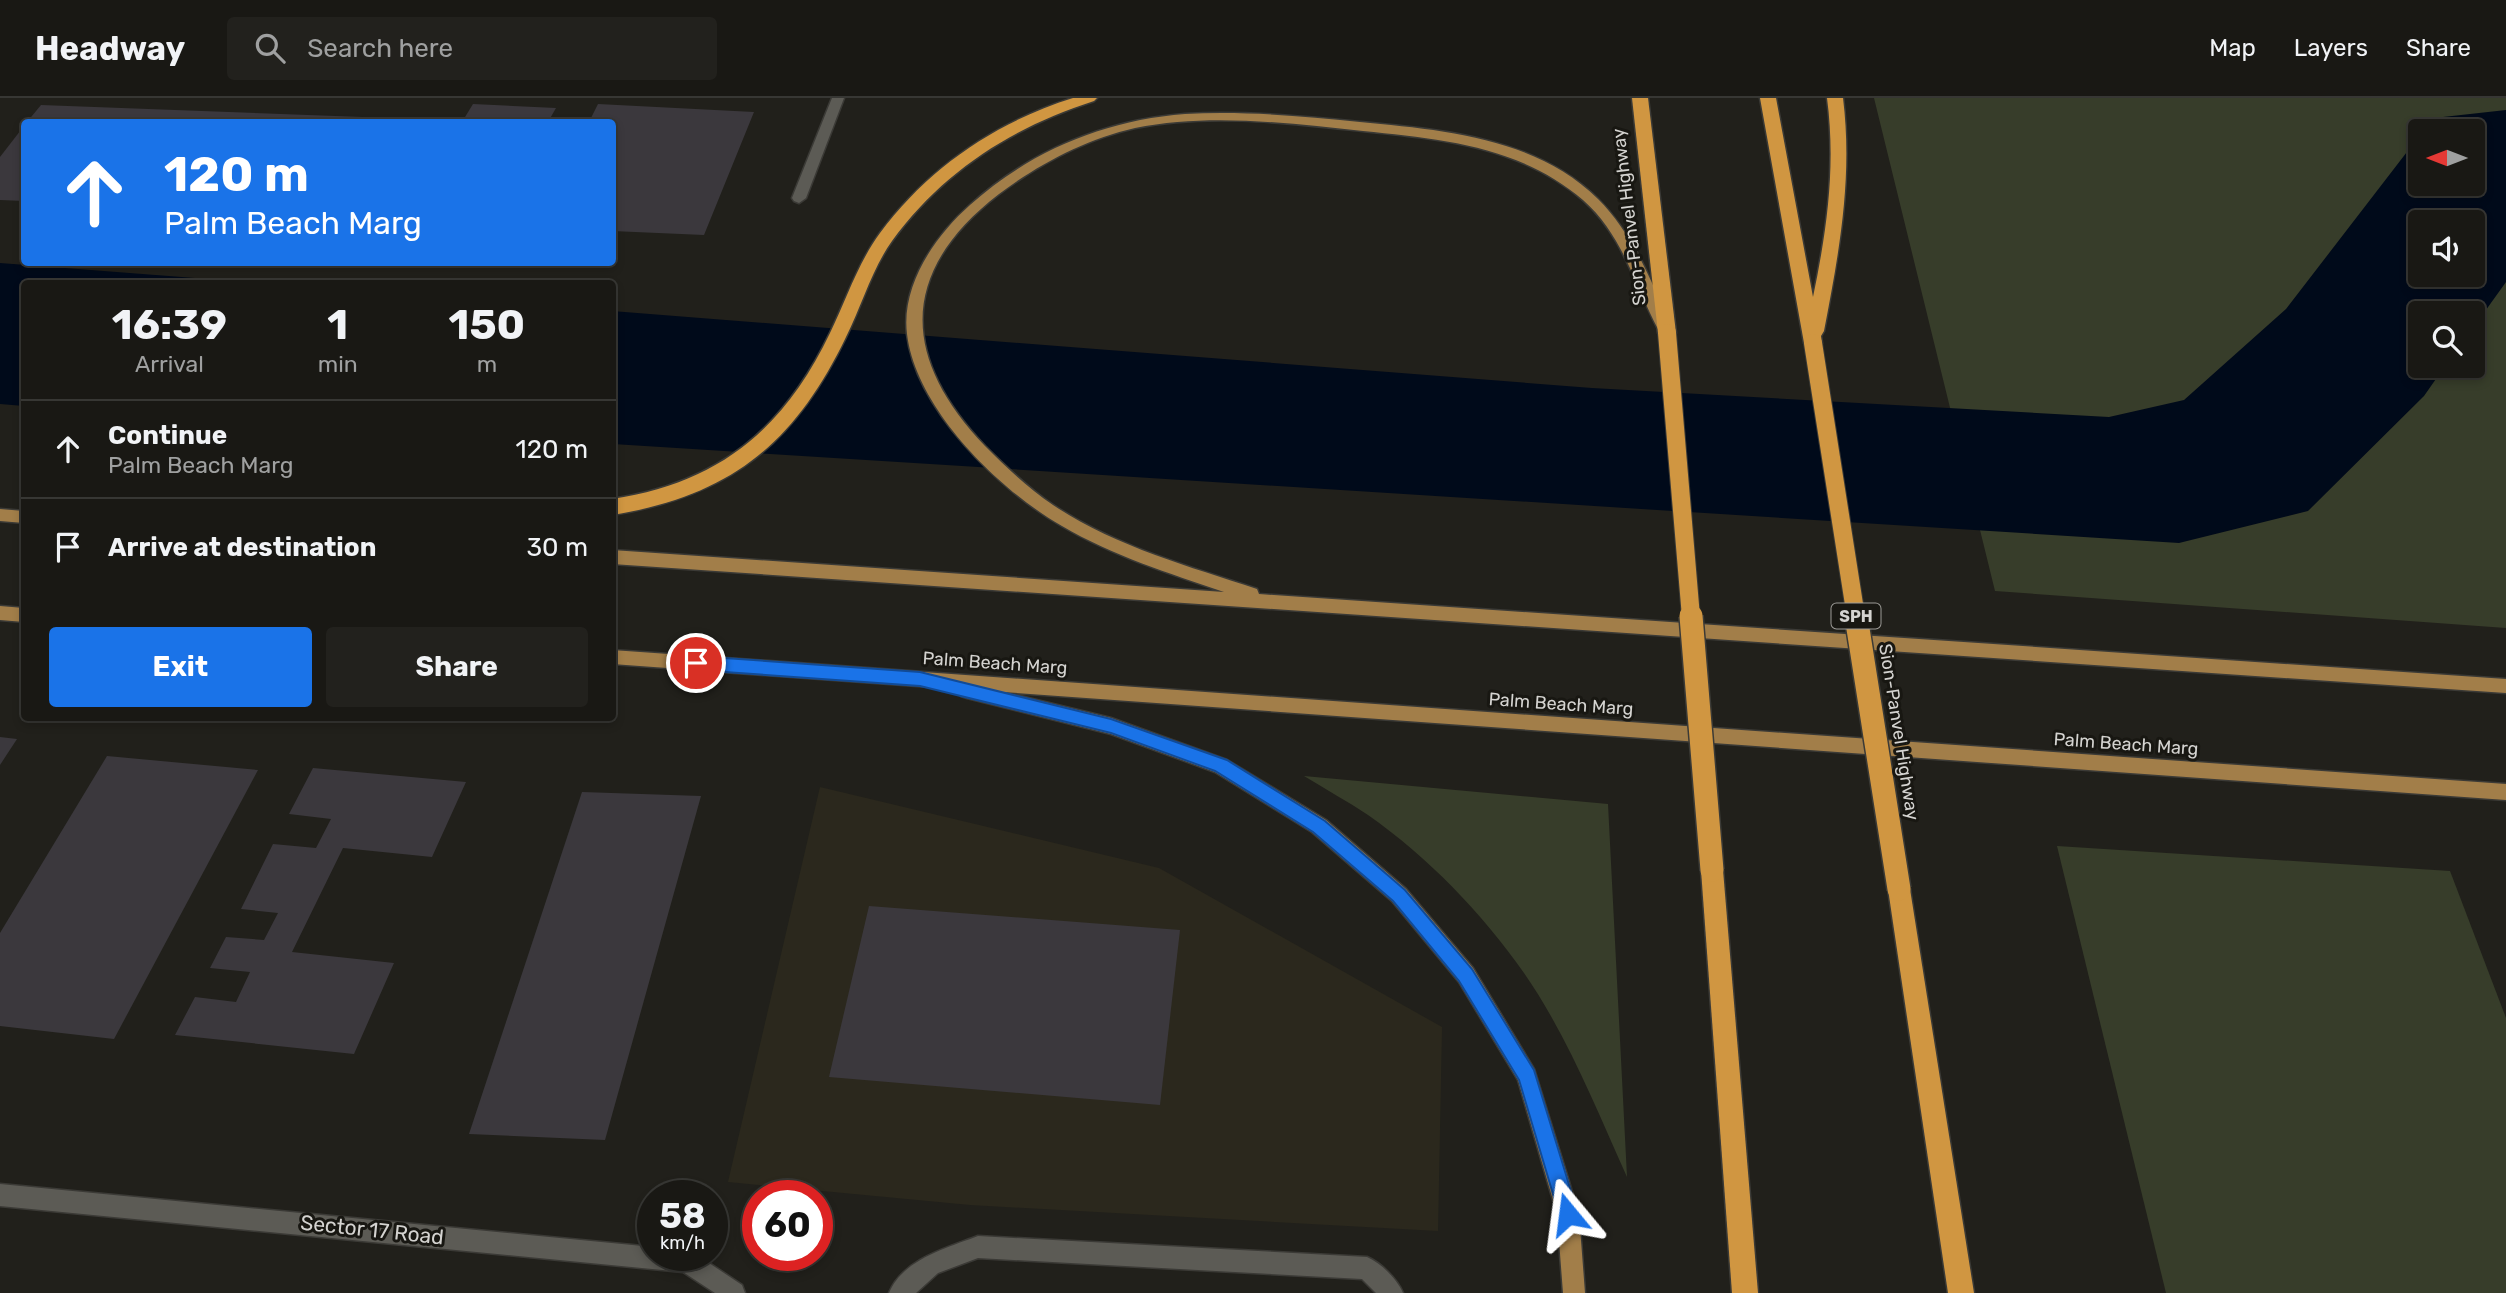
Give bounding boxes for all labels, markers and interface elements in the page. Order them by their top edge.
search box [227,17,717,80]
text: Headway [35,29,185,68]
icon: search [251,29,289,67]
text: Search here [307,33,453,64]
text: Map [2209,34,2256,62]
text: Layers [2294,34,2368,62]
text: Share [2406,34,2471,62]
north arrow [2408,119,2485,196]
map controls [2408,119,2485,378]
street label: Sion-Panvel Highway [1607,127,1651,307]
text: 120 m [164,145,309,203]
icon: ahead [49,147,140,238]
text: Palm Beach Marg [164,204,422,242]
button: sound [2408,210,2485,287]
text: 16:39 [112,300,227,350]
text: 1 [327,300,348,350]
text: 150 [449,300,525,350]
button: search [2408,301,2485,378]
text: Arrival [135,350,204,378]
text: min [318,350,358,378]
text: m [477,350,497,378]
text: Continue [108,420,227,451]
icon: ahead [49,430,87,468]
text: 120 m [516,434,588,465]
text: Palm Beach Marg [108,451,293,479]
icon: arrive [49,528,87,566]
text: Arrive at destination [108,532,376,563]
text: 30 m [526,532,588,563]
road number: SPH [1832,603,1881,628]
button: Exit [49,627,312,707]
button: Share [326,627,588,707]
pin [666,633,726,693]
street label: Sion-Panvel Highway [1874,642,1924,822]
icon: arrive [677,644,715,682]
street label: Palm Beach Marg [922,647,1068,679]
street label: Palm Beach Marg [1488,688,1634,720]
street label: Palm Beach Marg [2053,728,2199,760]
position arrow [1531,1177,1605,1251]
speed limit sign: 60 [742,1180,833,1271]
text: 58 [659,1195,706,1237]
street label: Sector 17 Road [299,1210,445,1249]
text: km/h [660,1232,705,1254]

